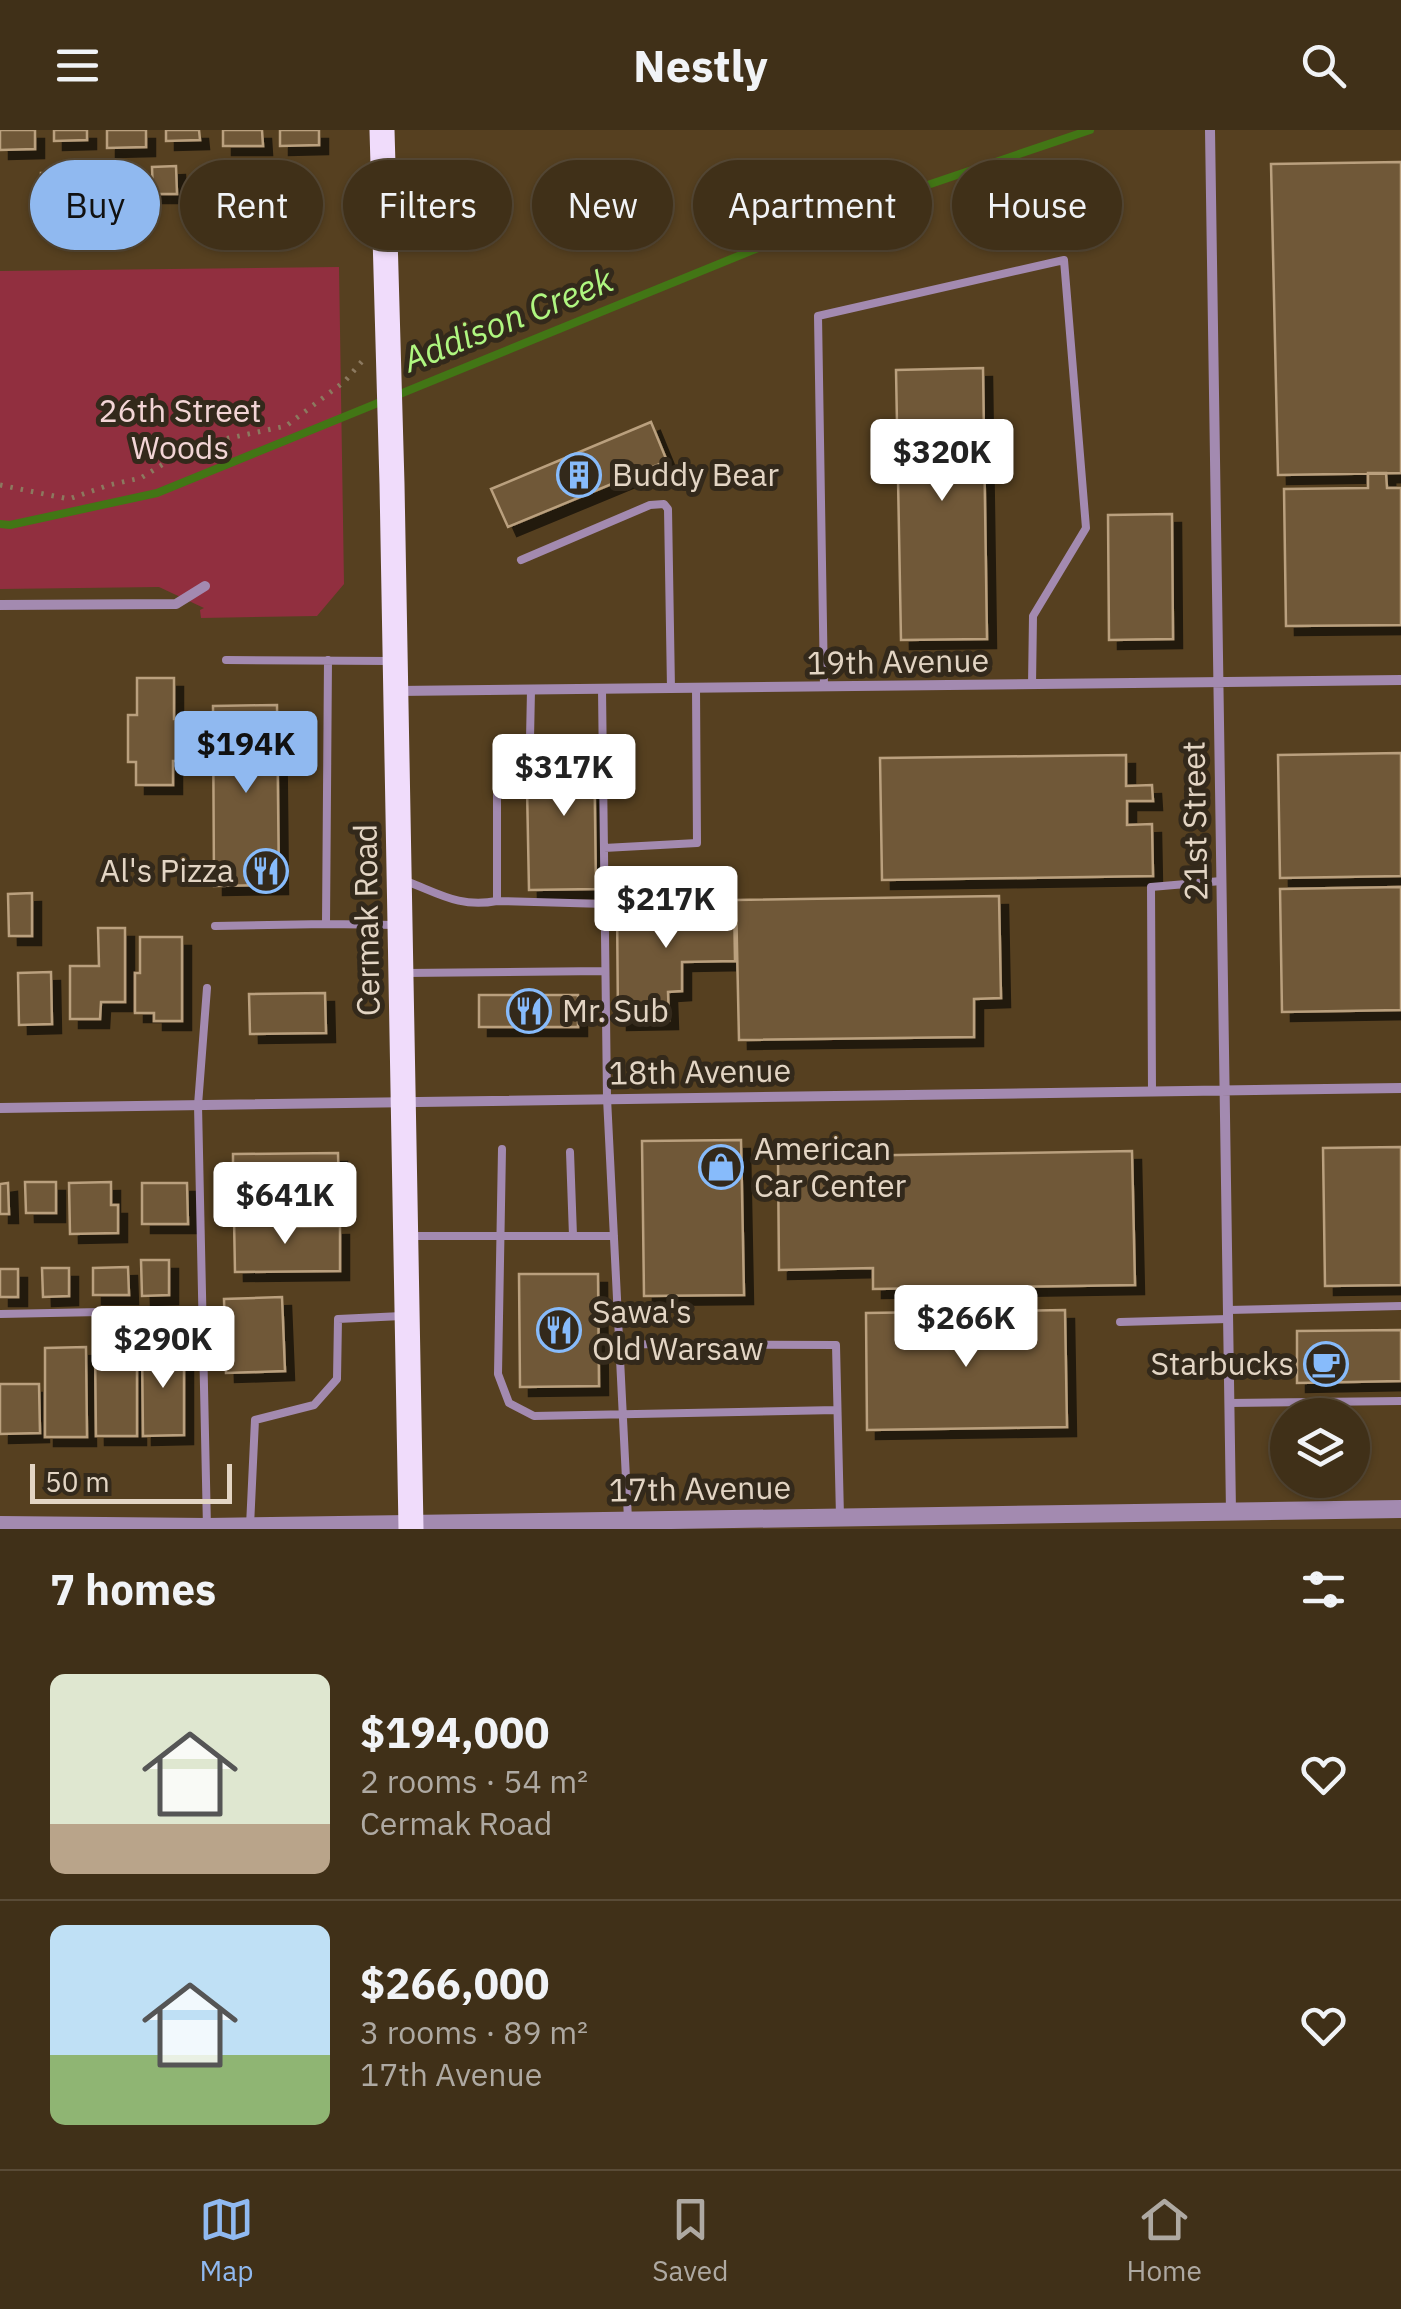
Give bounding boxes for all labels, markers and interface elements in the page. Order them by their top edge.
text: Nestly [633,36,768,94]
icon: menu [50,38,105,93]
icon: search [1296,38,1351,93]
chip: Buy [30,160,160,250]
chip: Rent [180,160,323,250]
chip: Filters [343,160,512,250]
chip: New [532,160,673,250]
chip: Apartment [693,160,932,250]
chip: House [952,160,1122,250]
water label: Addison Creek [395,256,620,382]
park label: 26th Street Woods [98,389,262,468]
pin: $320K [872,419,1012,504]
text: $320K [892,430,992,472]
building icon: Buddy Bear [556,452,602,498]
place label: Buddy Bear [612,453,779,495]
street label: 19th Avenue [807,638,989,684]
pin: $194K [176,711,316,796]
text: $194K [196,722,296,764]
pin: $317K [494,734,634,819]
street label: 21st Street [1172,740,1216,902]
text: $317K [514,745,614,787]
street label: Cermak Road [343,824,389,1016]
restaurant icon: Al's Pizza [243,848,289,894]
place label: Al's Pizza [100,849,234,891]
pin: $217K [596,866,736,951]
text: $217K [616,877,716,919]
restaurant icon: Mr. Sub [506,988,552,1034]
place label: Mr. Sub [562,989,669,1031]
street label: 18th Avenue [609,1048,791,1094]
place label: American Car Center [754,1127,907,1206]
shop icon: American Car Center [698,1144,744,1190]
pin: $641K [215,1162,355,1247]
text: $641K [235,1173,335,1215]
pin: $266K [896,1285,1036,1370]
place label: Sawa's Old Warsaw [592,1290,764,1369]
text: $266K [916,1296,1016,1338]
pin: $290K [93,1306,233,1391]
restaurant icon: Sawa's Old Warsaw [536,1307,582,1353]
text: $290K [113,1317,213,1359]
cafe icon: Starbucks [1303,1341,1349,1387]
place label: Starbucks [1150,1342,1294,1384]
map controls [1270,1398,1370,1498]
button: layers [1270,1398,1370,1498]
scale bar [30,1459,232,1504]
text: 50 m [45,1463,110,1500]
street label: 17th Avenue [609,1465,791,1511]
text: 7 homes [50,1562,216,1617]
icon: filters [1296,1562,1351,1617]
text: $194,000 [360,1705,549,1760]
icon: home [130,1714,250,1834]
icon: heart [1296,1747,1351,1802]
text: 2 rooms · 54 m² [360,1760,588,1802]
text: Cermak Road [360,1802,552,1844]
text: $266,000 [360,1956,549,2011]
icon: home [130,1965,250,2085]
icon: heart [1296,1998,1351,2053]
text: 3 rooms · 89 m² [360,2011,588,2053]
text: 17th Avenue [360,2053,542,2095]
tab: Map [199,2192,254,2289]
tab: Saved [652,2192,728,2289]
tab: Home [1127,2192,1202,2289]

